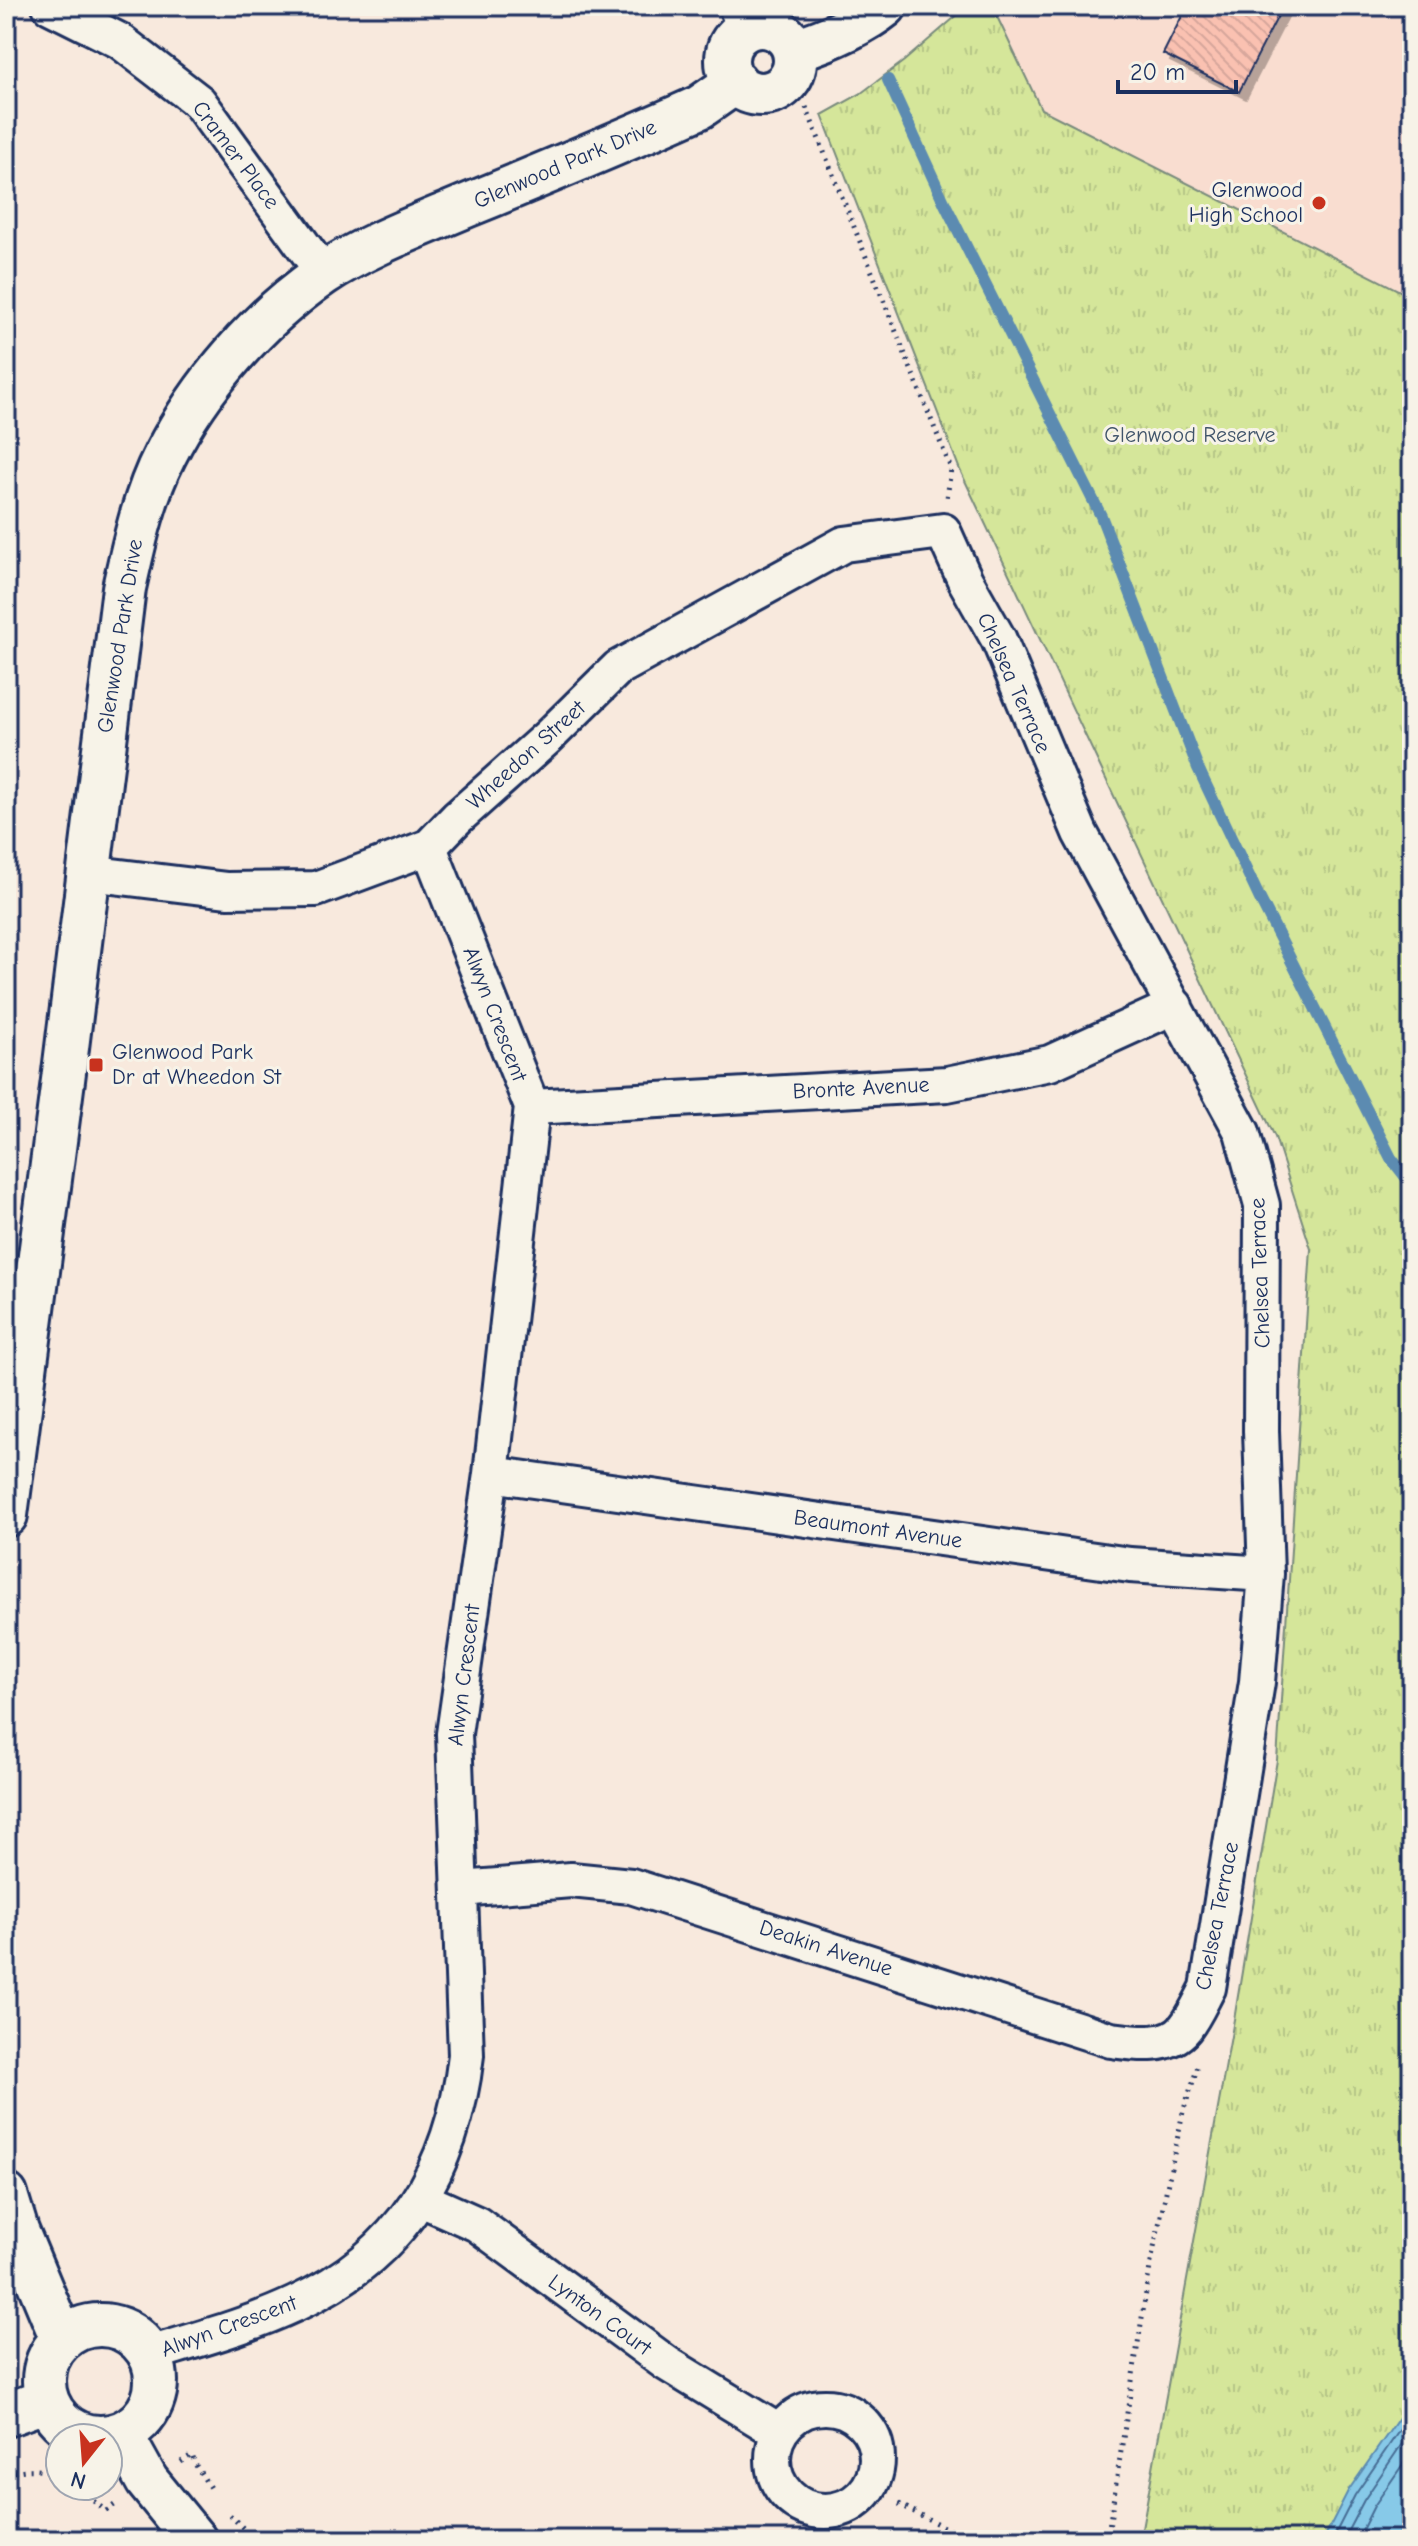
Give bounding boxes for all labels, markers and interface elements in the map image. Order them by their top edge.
scale bar [1118,44,1236,94]
text: 20 m [1130,58,1185,86]
street label: Cramer Place [187,96,285,214]
street label: Glenwood Park Drive [470,114,660,214]
place label: Glenwood High School [1189,177,1303,228]
marker: Glenwood High School [1310,194,1328,212]
park label: Glenwood Reserve [1104,422,1276,448]
street label: Glenwood Park Drive [92,537,148,735]
street label: Chelsea Terrace [971,609,1057,757]
street label: Wheedon Street [461,694,591,815]
street label: Alwyn Crescent [457,943,533,1086]
place label: Glenwood Park Dr at Wheedon St [112,1039,282,1090]
marker: Glenwood Park Dr at Wheedon St [87,1056,105,1074]
street label: Bronte Avenue [792,1071,930,1105]
street label: Chelsea Terrace [1244,1197,1276,1349]
street label: Beaumont Avenue [792,1504,964,1554]
street label: Alwyn Crescent [442,1602,486,1747]
street label: Chelsea Terrace [1190,1840,1244,1992]
street label: Deakin Avenue [756,1914,896,1982]
street label: Lynton Court [543,2269,657,2362]
street label: Alwyn Crescent [158,2289,301,2363]
north arrow [44,2422,124,2502]
text: N [68,2466,89,2495]

